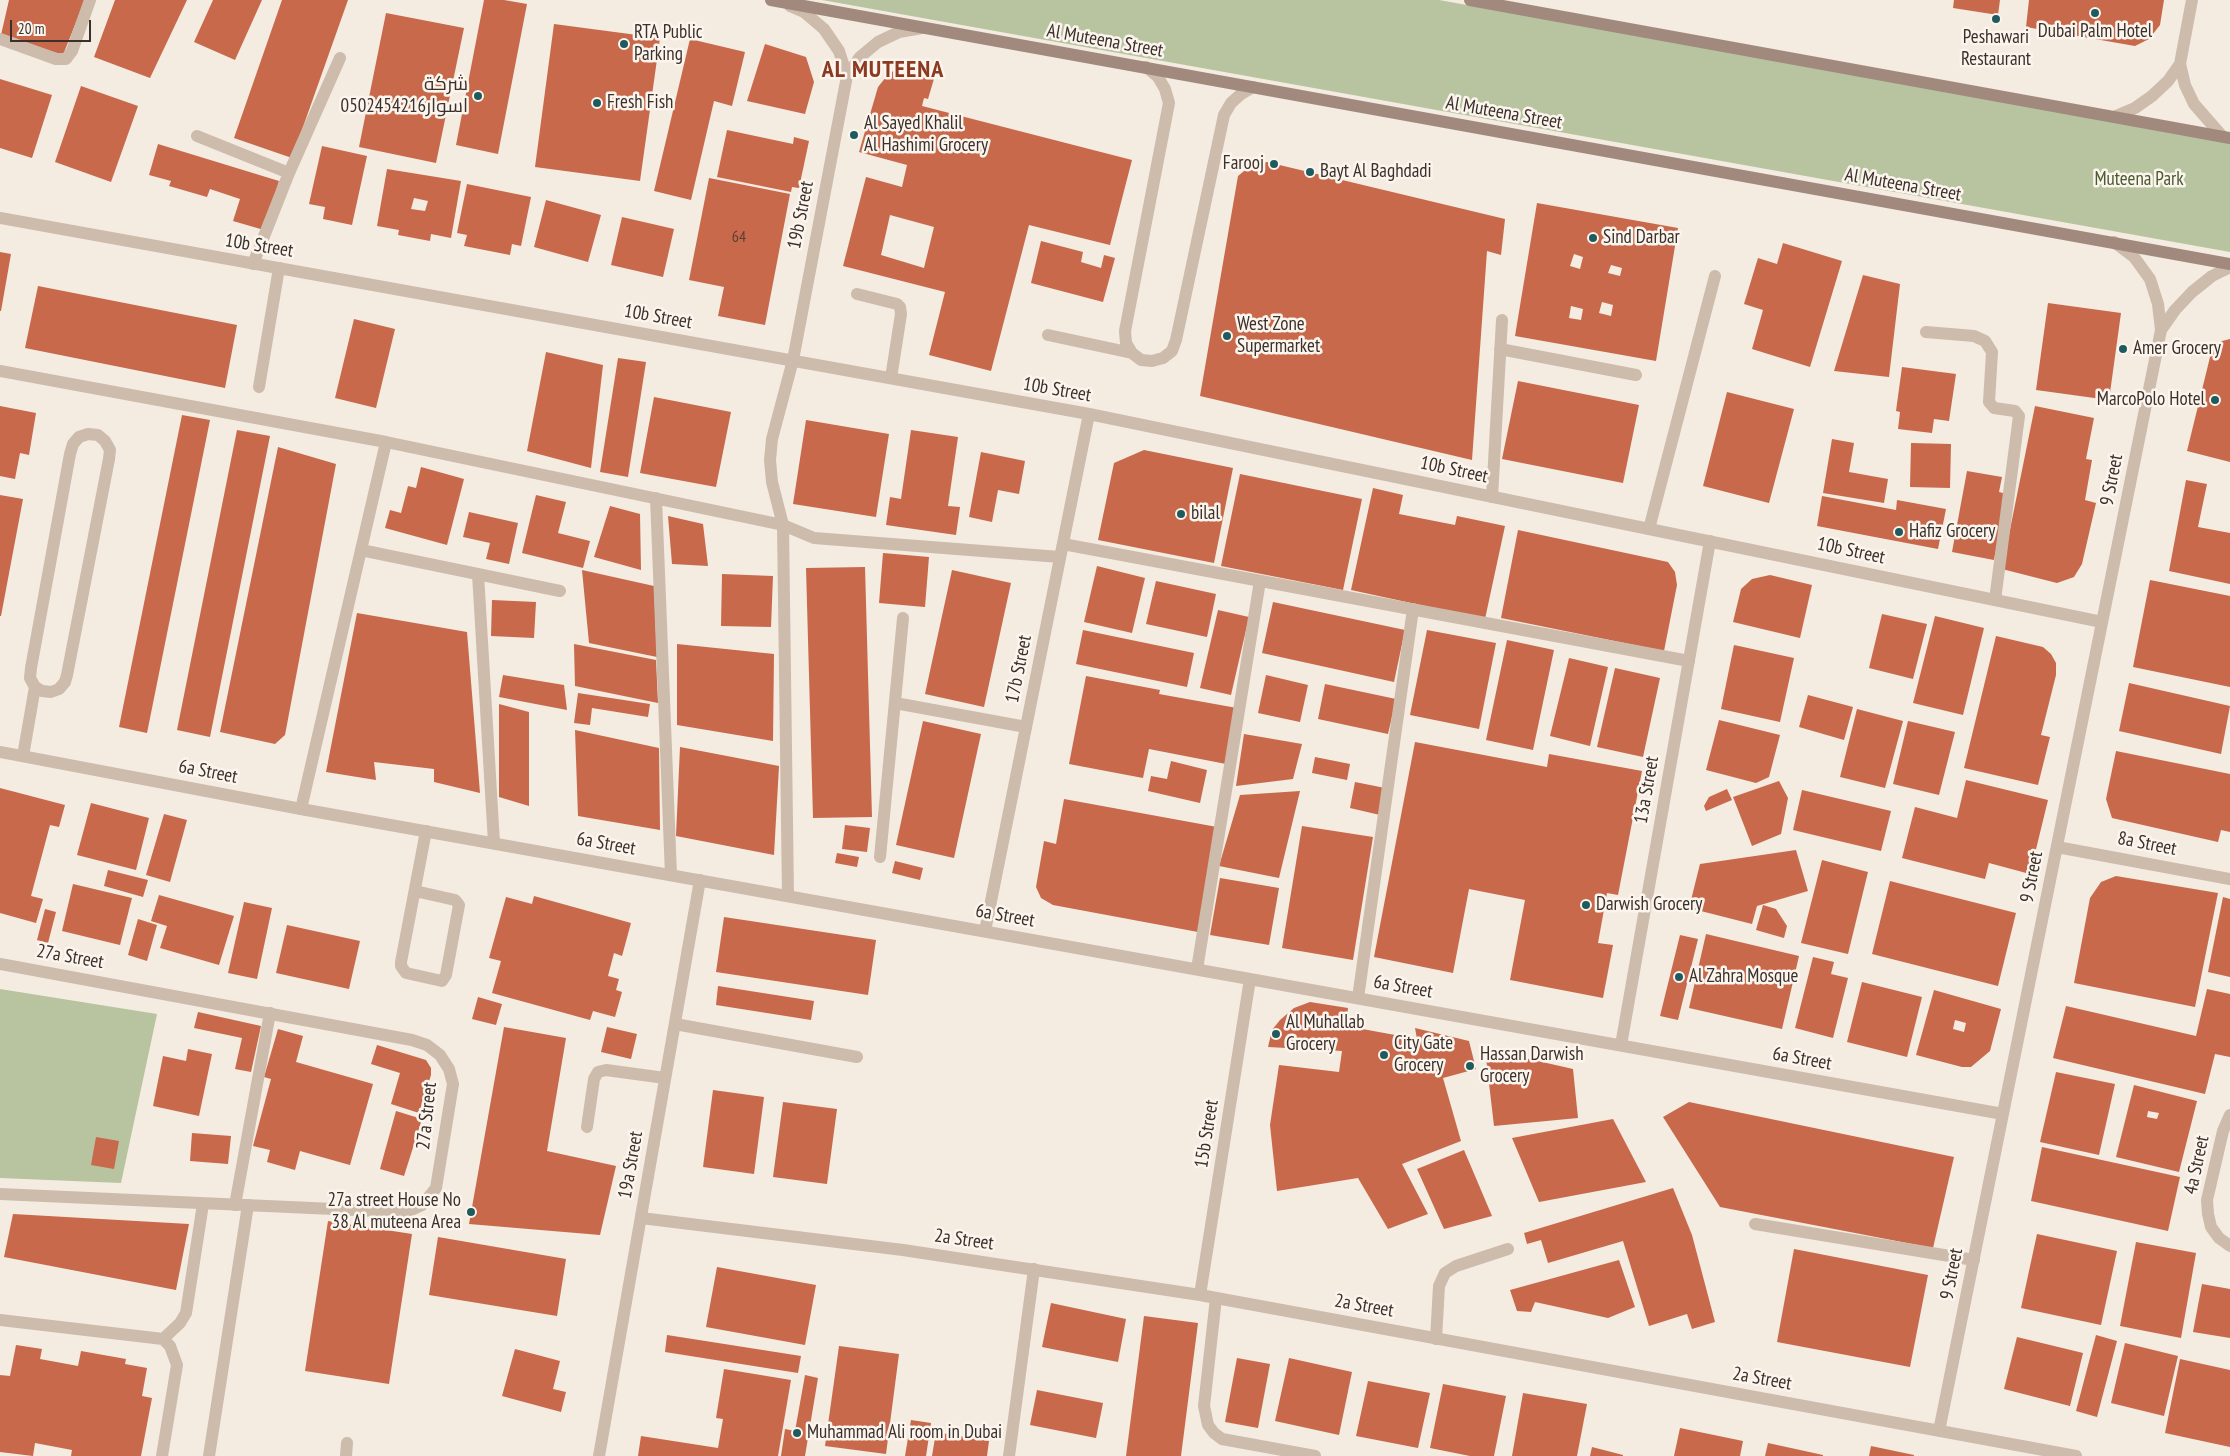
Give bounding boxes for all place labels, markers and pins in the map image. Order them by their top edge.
marker: Dubai Palm Hotel [2089,7,2101,19]
marker: Peshawari Restaurant [1990,13,2002,25]
place label: Dubai Palm Hotel [2038,21,2152,43]
place label: RTA Public Parking [634,22,703,66]
place label: Peshawari Restaurant [1961,27,2031,71]
marker: RTA Public Parking [618,38,630,50]
place label: شركة اسوار0502454216 [341,74,468,118]
marker: شركة اسوار0502454216 [472,90,484,102]
place label: Fresh Fish [607,92,673,114]
marker: Fresh Fish [591,97,603,109]
place label: Al Sayed Khalil Al Hashimi Grocery [864,113,988,157]
marker: Al Sayed Khalil Al Hashimi Grocery [848,129,860,141]
place label: Farooj [1223,153,1264,175]
marker: Farooj [1268,158,1280,170]
place label: Bayt Al Baghdadi [1320,161,1432,183]
marker: Bayt Al Baghdadi [1304,166,1316,178]
place label: Sind Darbar [1603,227,1680,249]
marker: Sind Darbar [1587,232,1599,244]
place label: West Zone Supermarket [1237,314,1320,358]
marker: West Zone Supermarket [1221,330,1233,342]
place label: Amer Grocery [2133,338,2221,360]
marker: Amer Grocery [2117,343,2129,355]
place label: MarcoPolo Hotel [2097,389,2205,411]
marker: MarcoPolo Hotel [2209,394,2221,406]
place label: bilal [1191,503,1220,525]
marker: bilal [1175,508,1187,520]
place label: Hafiz Grocery [1909,521,1995,543]
marker: Hafiz Grocery [1893,526,1905,538]
place label: Darwish Grocery [1596,894,1702,916]
marker: Darwish Grocery [1580,899,1592,911]
place label: Al Zahra Mosque [1689,966,1798,988]
marker: Al Zahra Mosque [1673,971,1685,983]
place label: Al Muhallab Grocery [1286,1012,1364,1056]
marker: Al Muhallab Grocery [1270,1028,1282,1040]
place label: City Gate Grocery [1394,1033,1453,1077]
place label: Hassan Darwish Grocery [1480,1044,1583,1088]
marker: City Gate Grocery [1378,1049,1390,1061]
marker: Hassan Darwish Grocery [1464,1060,1476,1072]
place label: 27a street House No 38 Al muteena Area [328,1190,461,1234]
marker: 27a street House No 38 Al muteena Area [465,1206,477,1218]
place label: Muhammad Ali room in Dubai [807,1422,1002,1444]
marker: Muhammad Ali room in Dubai [791,1427,803,1439]

